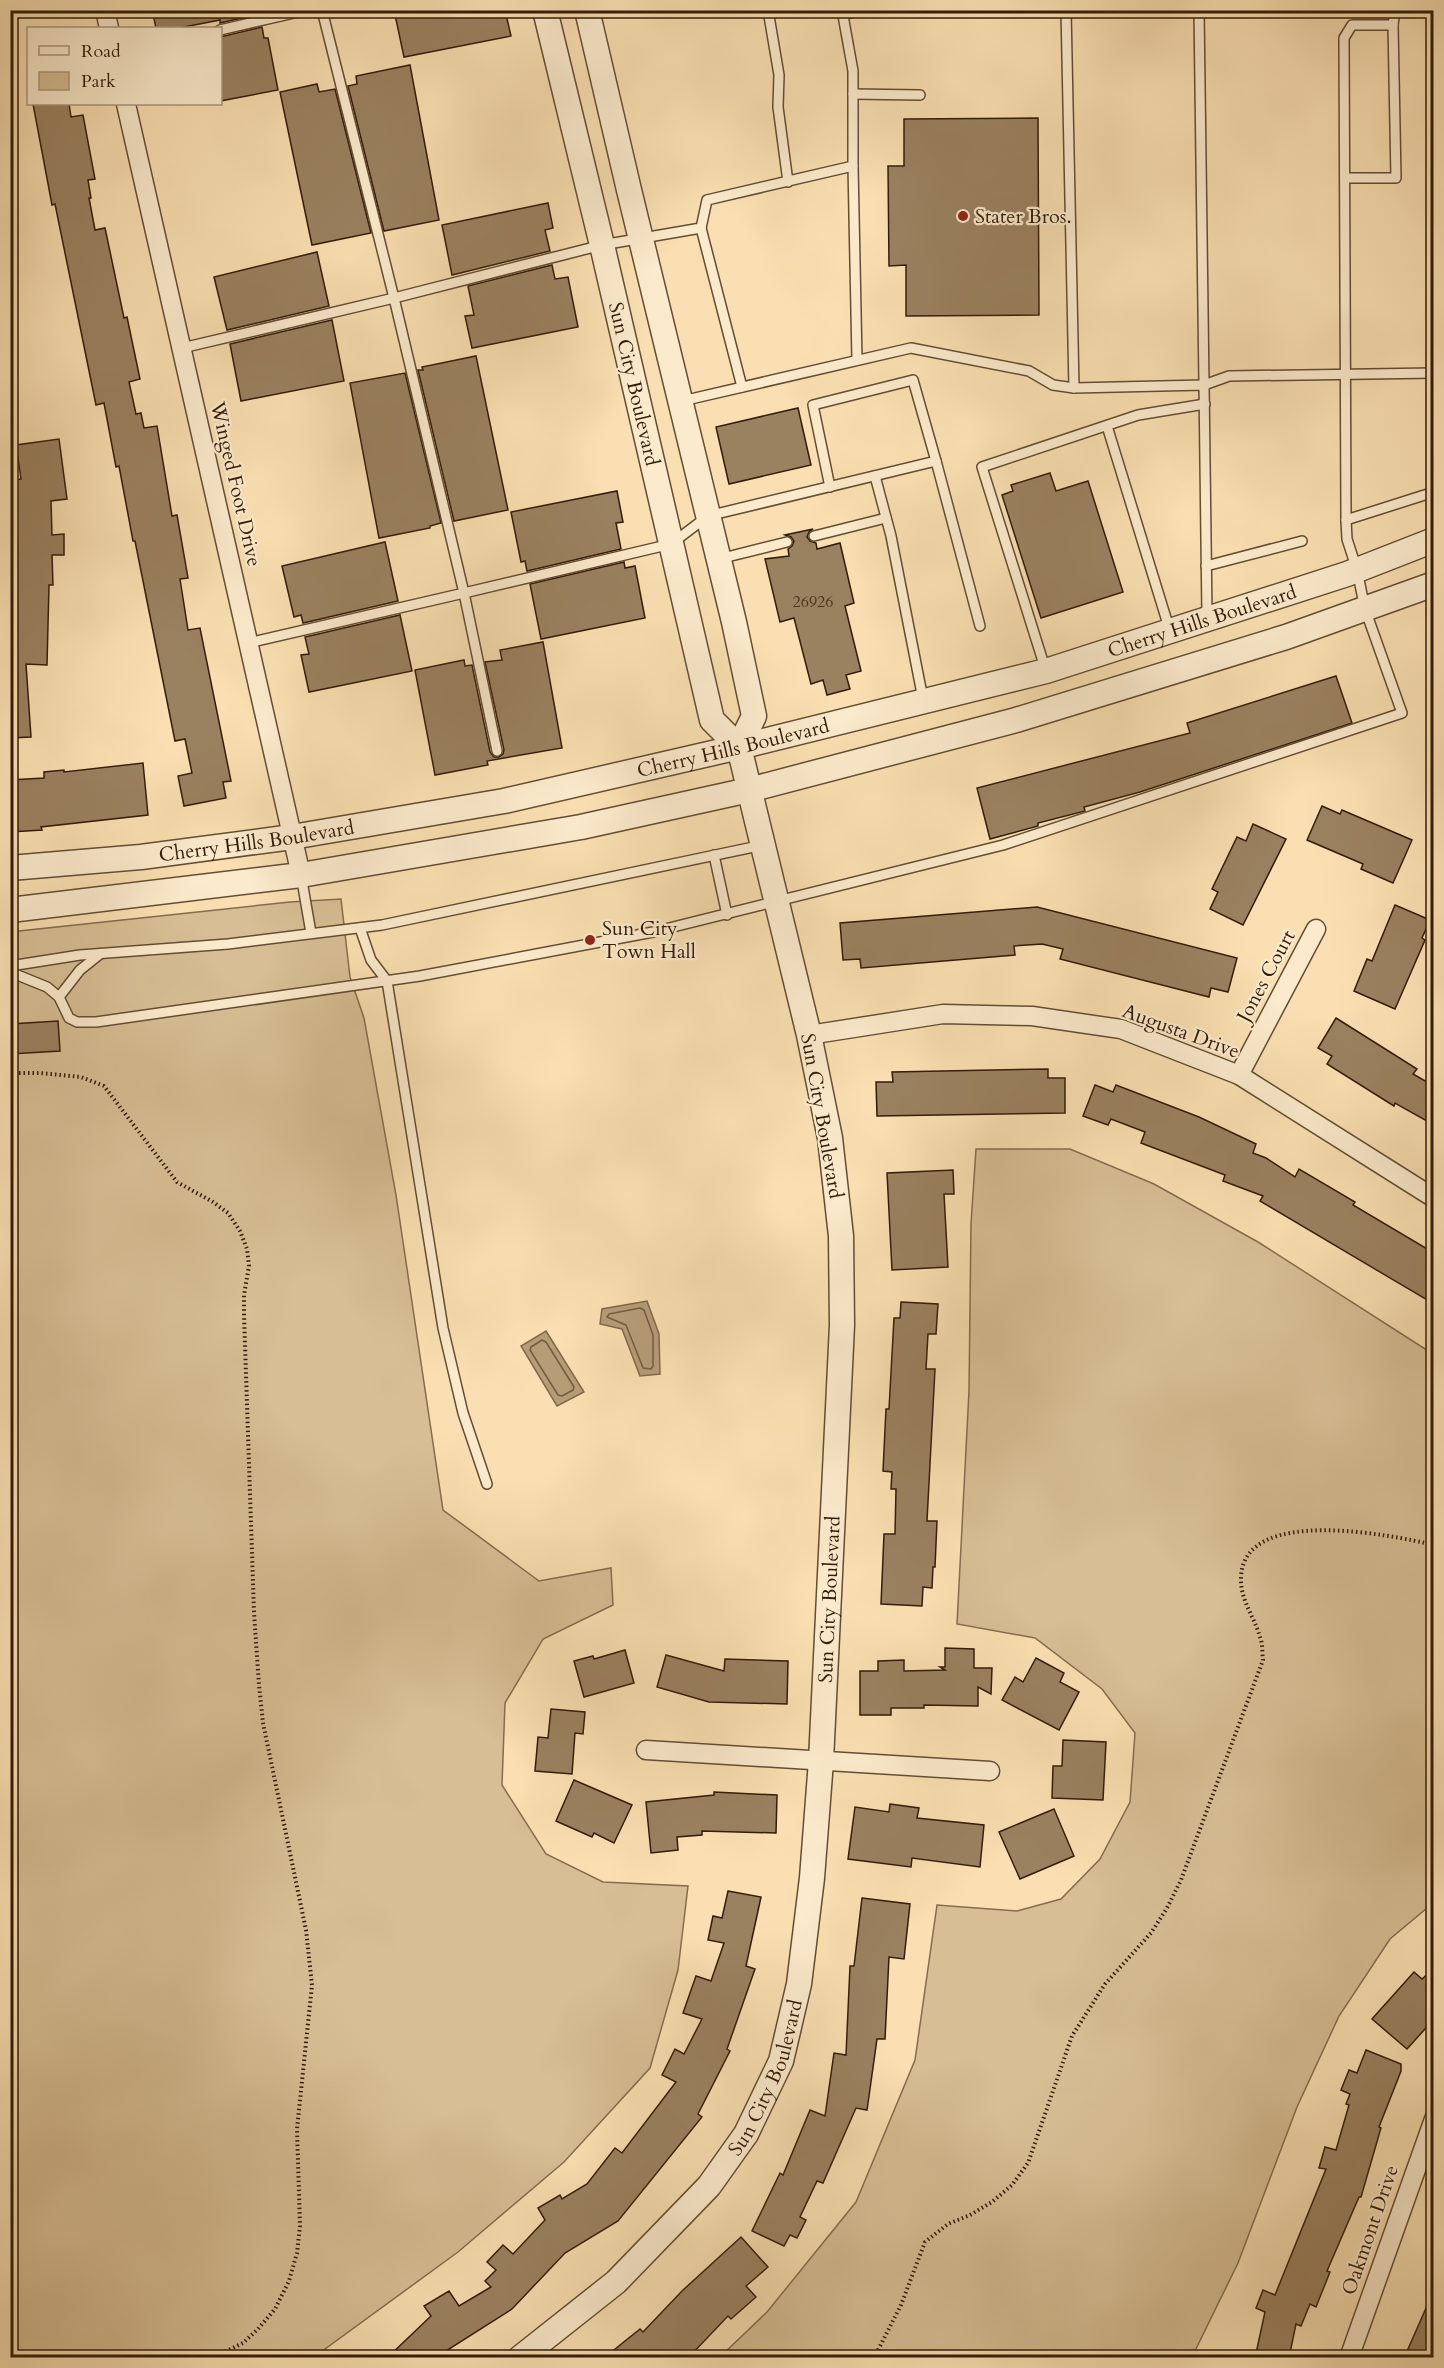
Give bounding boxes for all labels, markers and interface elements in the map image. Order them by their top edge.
legend [27,27,222,105]
text: Road [81,39,121,64]
text: Park [81,69,116,94]
place label: Stater Bros. [975,203,1072,230]
marker: Stater Bros. [956,209,970,223]
street label: Sun City Boulevard [602,300,666,469]
street label: Winged Foot Drive [204,398,268,569]
street label: Cherry Hills Boulevard [1104,578,1300,664]
house number: 26926 [793,591,833,613]
street label: Cherry Hills Boulevard [634,712,832,784]
street label: Cherry Hills Boulevard [157,813,356,868]
place label: Sun City Town Hall [602,915,696,965]
street label: Jones Court [1229,925,1302,1029]
marker: Sun City Town Hall [583,933,597,947]
street label: Augusta Drive [1119,997,1243,1065]
street label: Sun City Boulevard [794,1031,850,1201]
street label: Sun City Boulevard [811,1515,846,1683]
street label: Sun City Boulevard [721,1996,809,2161]
street label: Oakmont Drive [1335,2161,1405,2299]

